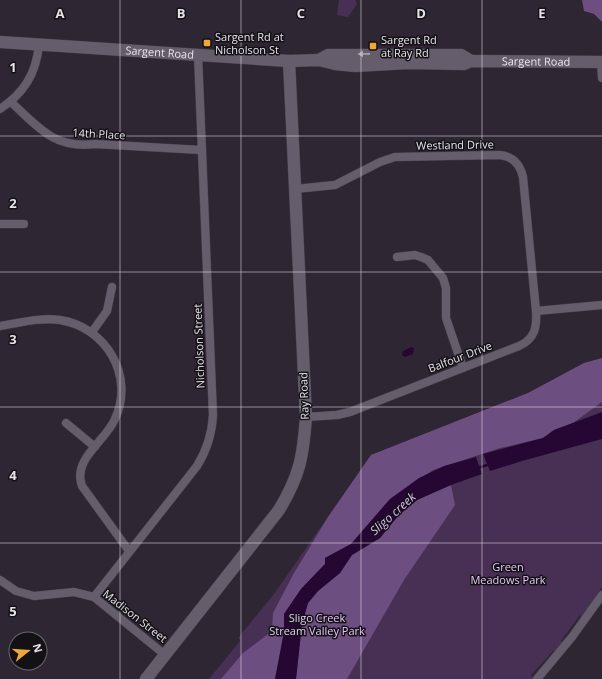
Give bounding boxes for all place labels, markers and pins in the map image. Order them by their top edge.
place label: Sargent Rd at Nicholson St [215,29,284,57]
place label: Sargent Rd at Ray Rd [381,32,437,60]
marker: Sargent Rd at Nicholson St [202,38,212,48]
marker: Sargent Rd at Ray Rd [368,41,378,51]

